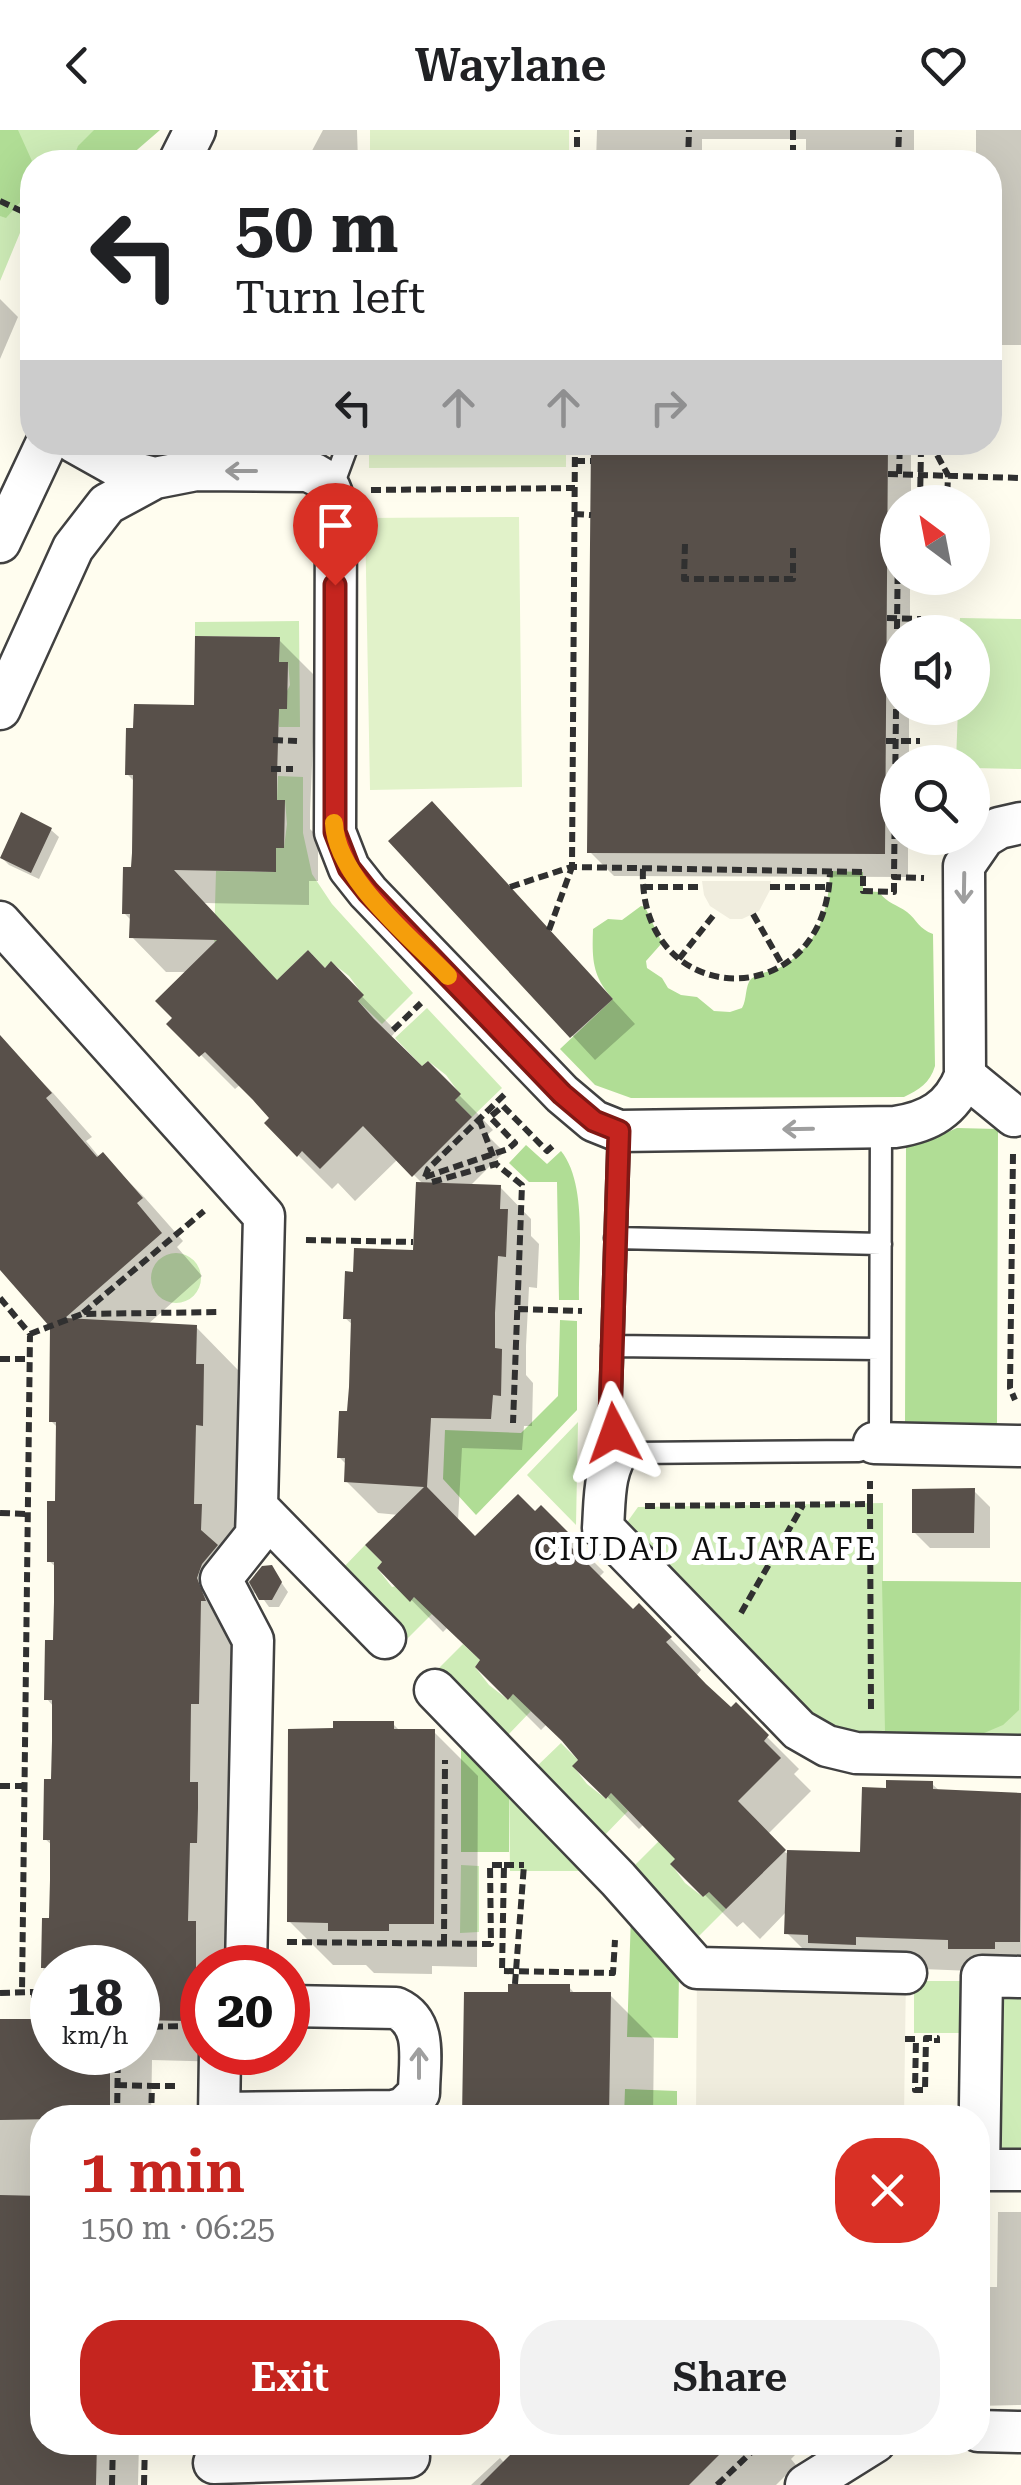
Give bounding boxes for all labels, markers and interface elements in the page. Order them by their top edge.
icon: back [50,38,105,93]
icon: heart [916,38,971,93]
text: Waylane [415,39,606,92]
text: 50 m [235,187,399,269]
icon: left [70,190,200,320]
text: Turn left [235,271,425,324]
icon: left [326,380,381,435]
icon: ahead [431,380,486,435]
icon: ahead [536,380,591,435]
icon: right [641,380,696,435]
one-way arrow [226,462,258,480]
pin [293,483,378,586]
north arrow [880,485,990,595]
map controls [880,485,990,855]
icon: arrive [308,498,363,553]
button: sound [880,615,990,725]
button: search [880,745,990,855]
one-way arrow [954,871,973,903]
one-way arrow [782,1119,814,1138]
position arrow [562,1381,666,1485]
district label: CIUDAD ALJARAFE [534,1530,878,1568]
speed limit sign: 20 [180,1945,310,2075]
text: 18 [67,1969,123,2027]
text: km/h [62,2021,128,2050]
one-way arrow [410,2047,428,2080]
text: 1 min [80,2136,245,2207]
button: close [835,2138,940,2243]
text: 150 m · 06:25 [80,2209,275,2247]
button: Exit [80,2320,500,2435]
button: Share [520,2320,940,2435]

